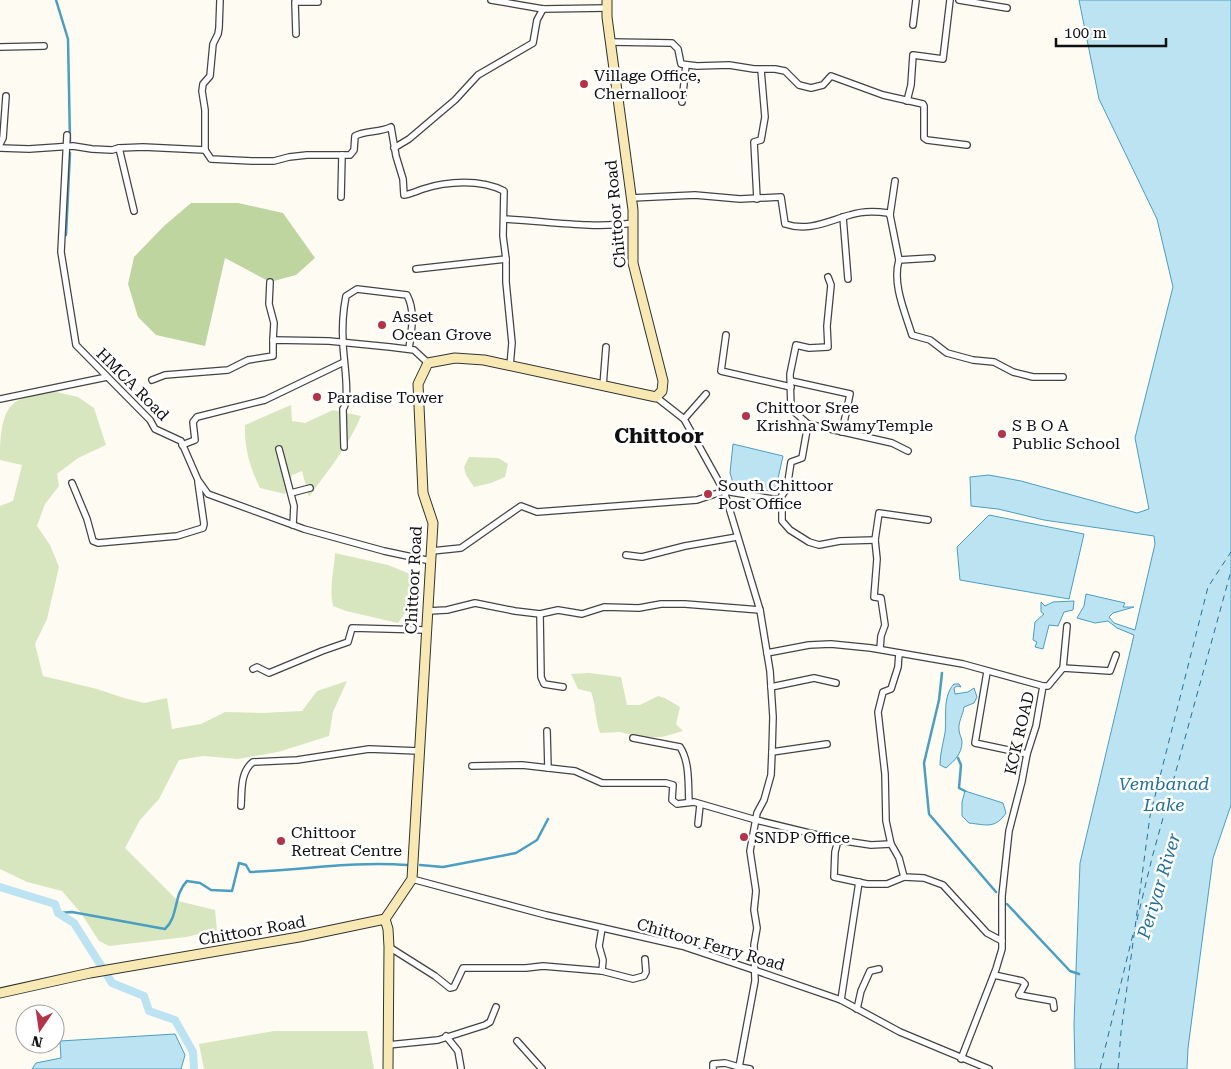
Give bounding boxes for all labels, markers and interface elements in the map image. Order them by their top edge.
scale bar [1056,15,1166,47]
text: 100 m [1064,24,1107,42]
place label: Village Office, Chernalloor [594,66,701,103]
marker: Village Office, Chernalloor [578,78,590,90]
street label: Chittoor Road [601,159,630,269]
place label: Asset Ocean Grove [392,307,492,344]
marker: Asset Ocean Grove [376,319,388,331]
street label: HMCA Road [92,344,173,425]
place label: Paradise Tower [327,388,444,407]
marker: Paradise Tower [311,391,323,403]
place label: Chittoor Sree Krishna SwamyTemple [756,398,933,435]
marker: Chittoor Sree Krishna SwamyTemple [740,410,752,422]
place label: S B O A Public School [1012,416,1120,453]
district label: Chittoor [614,424,704,448]
marker: S B O A Public School [996,428,1008,440]
place label: South Chittoor Post Office [718,476,834,513]
marker: South Chittoor Post Office [702,488,714,500]
street label: Chittoor Road [401,525,426,635]
street label: KCK ROAD [1001,690,1038,777]
water label: Vembanad Lake [1119,773,1209,815]
place label: Chittoor Retreat Centre [291,823,402,860]
place label: SNDP Office [754,828,850,847]
water label: Periyar River [1132,830,1185,942]
marker: SNDP Office [738,831,750,843]
marker: Chittoor Retreat Centre [275,835,287,847]
street label: Chittoor Road [197,912,307,949]
street label: Chittoor Ferry Road [635,914,787,975]
north arrow [15,1004,65,1054]
text: N [30,1033,44,1051]

